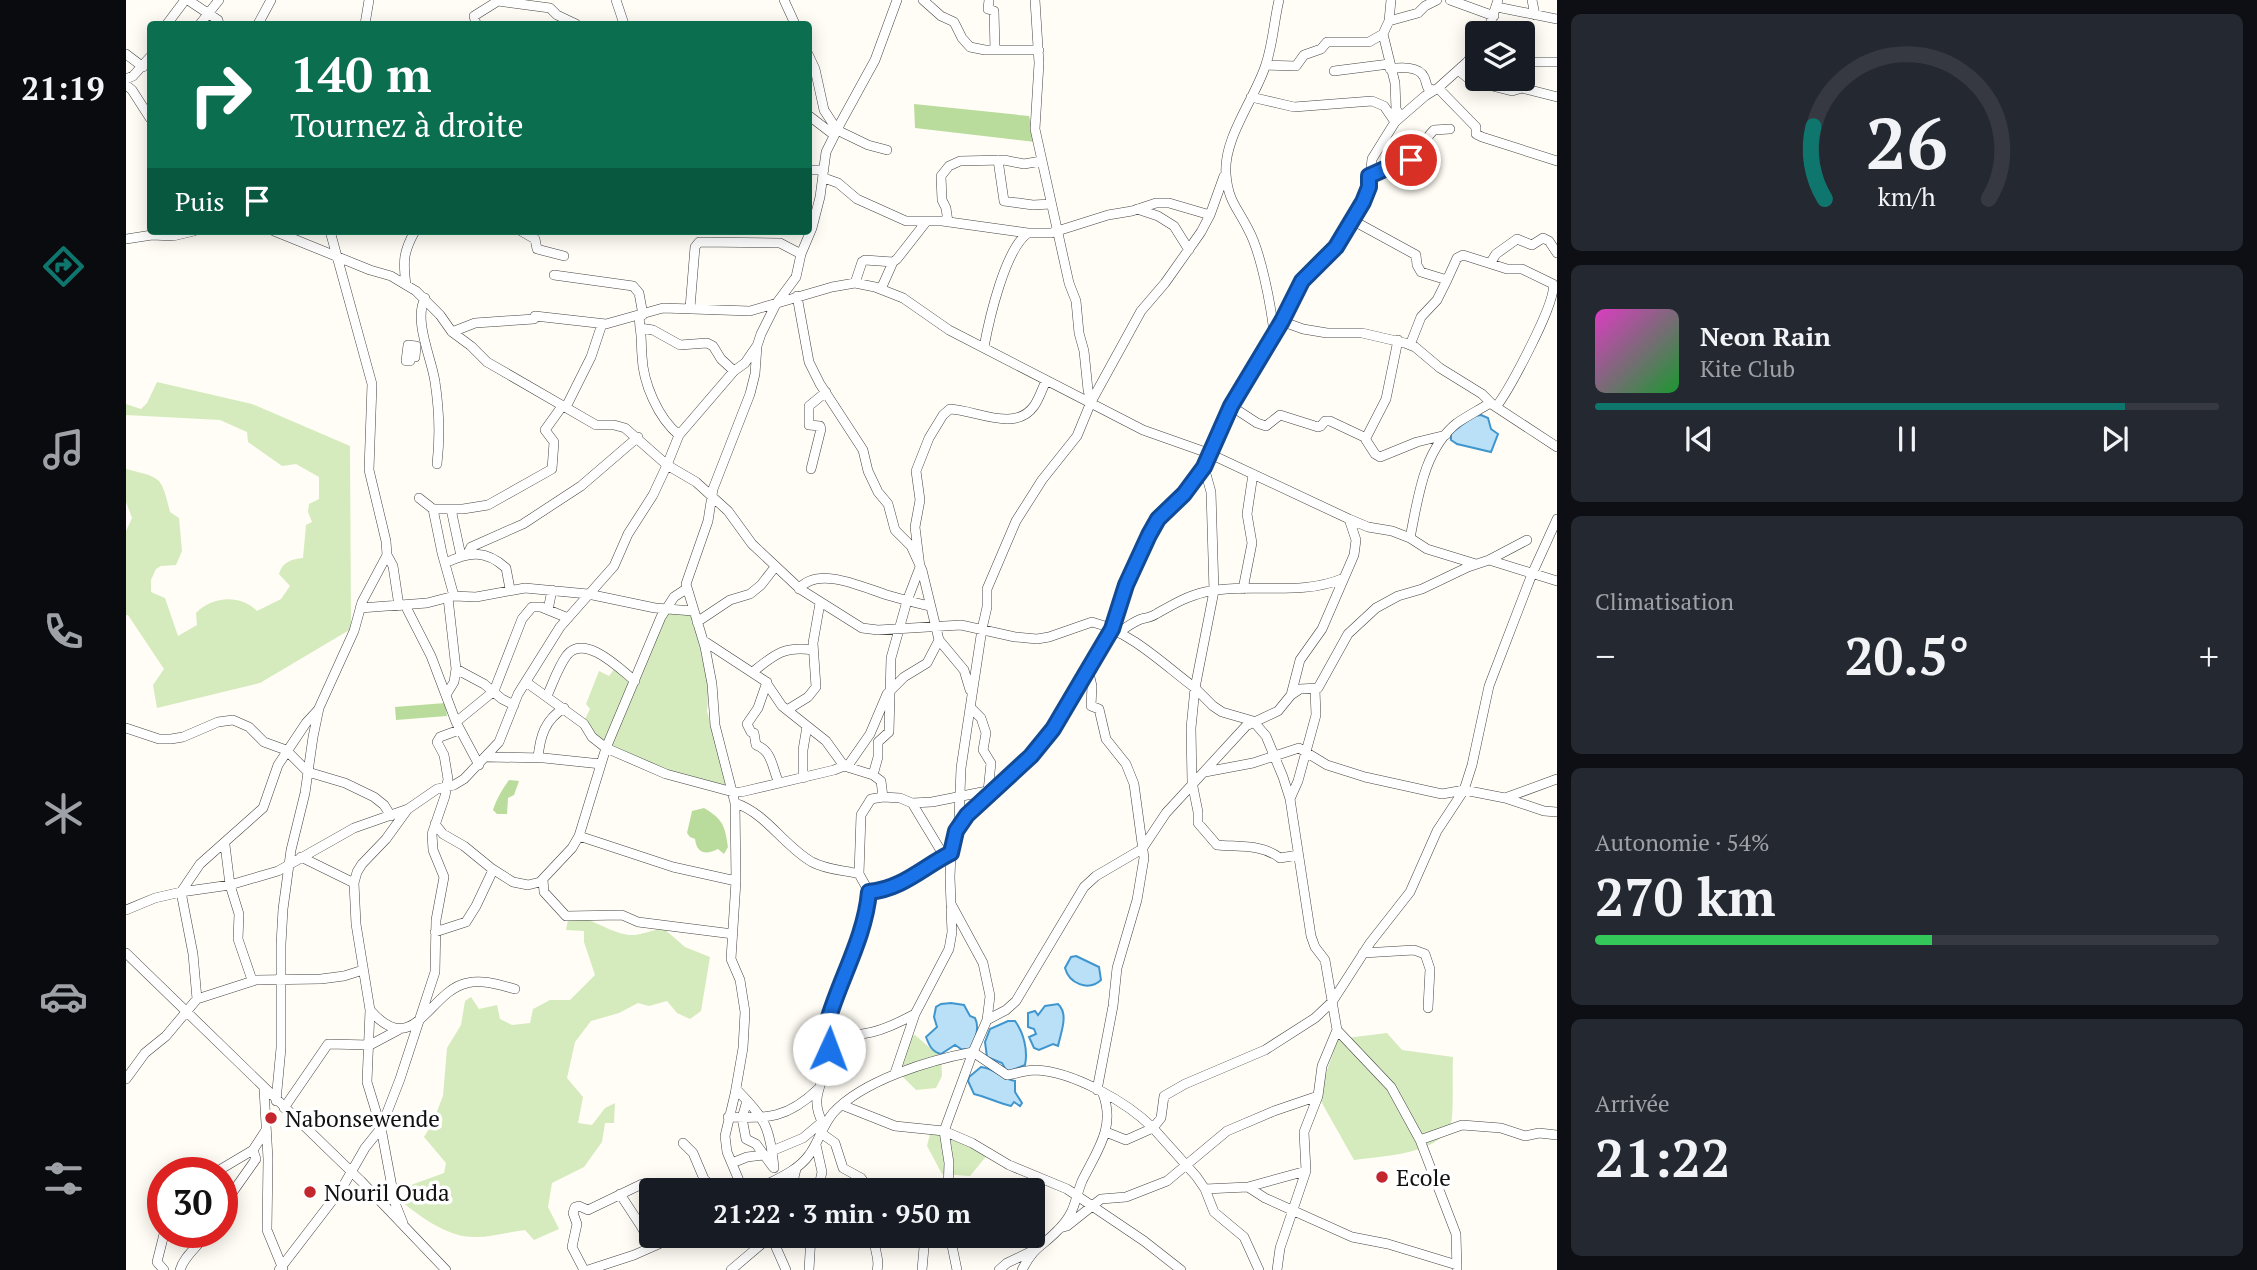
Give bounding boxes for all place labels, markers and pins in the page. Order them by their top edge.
pin [1381,130,1441,190]
place label: Nabonsewende [285,1103,440,1134]
marker: Nabonsewende [263,1110,279,1126]
place label: Ecole [1396,1162,1451,1193]
marker: Ecole [1374,1169,1390,1185]
place label: Nouril Ouda [324,1177,450,1208]
marker: Nouril Ouda [302,1184,318,1200]

